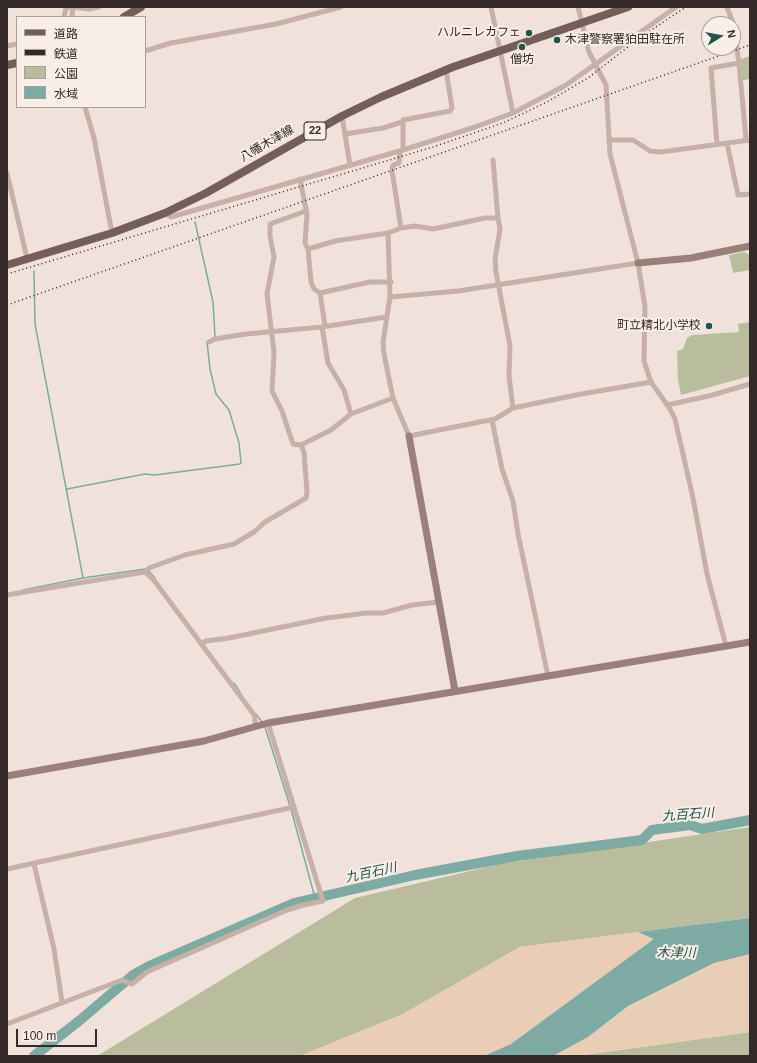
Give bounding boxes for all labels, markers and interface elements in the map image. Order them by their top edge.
legend [16,16,146,108]
north arrow [701,16,741,56]
place label: ハルニレカフェ [437,26,521,40]
text: 道路 [54,27,78,41]
marker: ハルニレカフェ [524,28,534,38]
text: N [725,29,738,39]
place label: 木津警察署狛田駐在所 [565,33,685,47]
marker: 木津警察署狛田駐在所 [552,35,562,45]
marker: 僧坊 [517,42,527,52]
text: 鉄道 [54,47,78,61]
place label: 僧坊 [510,53,534,67]
text: 公園 [54,67,78,81]
text: 水域 [54,87,78,101]
road number: 22 [304,122,326,140]
street label: 八幡木津線 [237,123,297,165]
place label: 町立精北小学校 [617,319,701,333]
marker: 町立精北小学校 [704,321,714,331]
water label: 九百石川 [662,805,714,825]
water label: 九百石川 [344,860,398,886]
water label: 木津川 [657,945,695,961]
scale bar [18,1021,99,1047]
text: 100 m [23,1029,56,1043]

